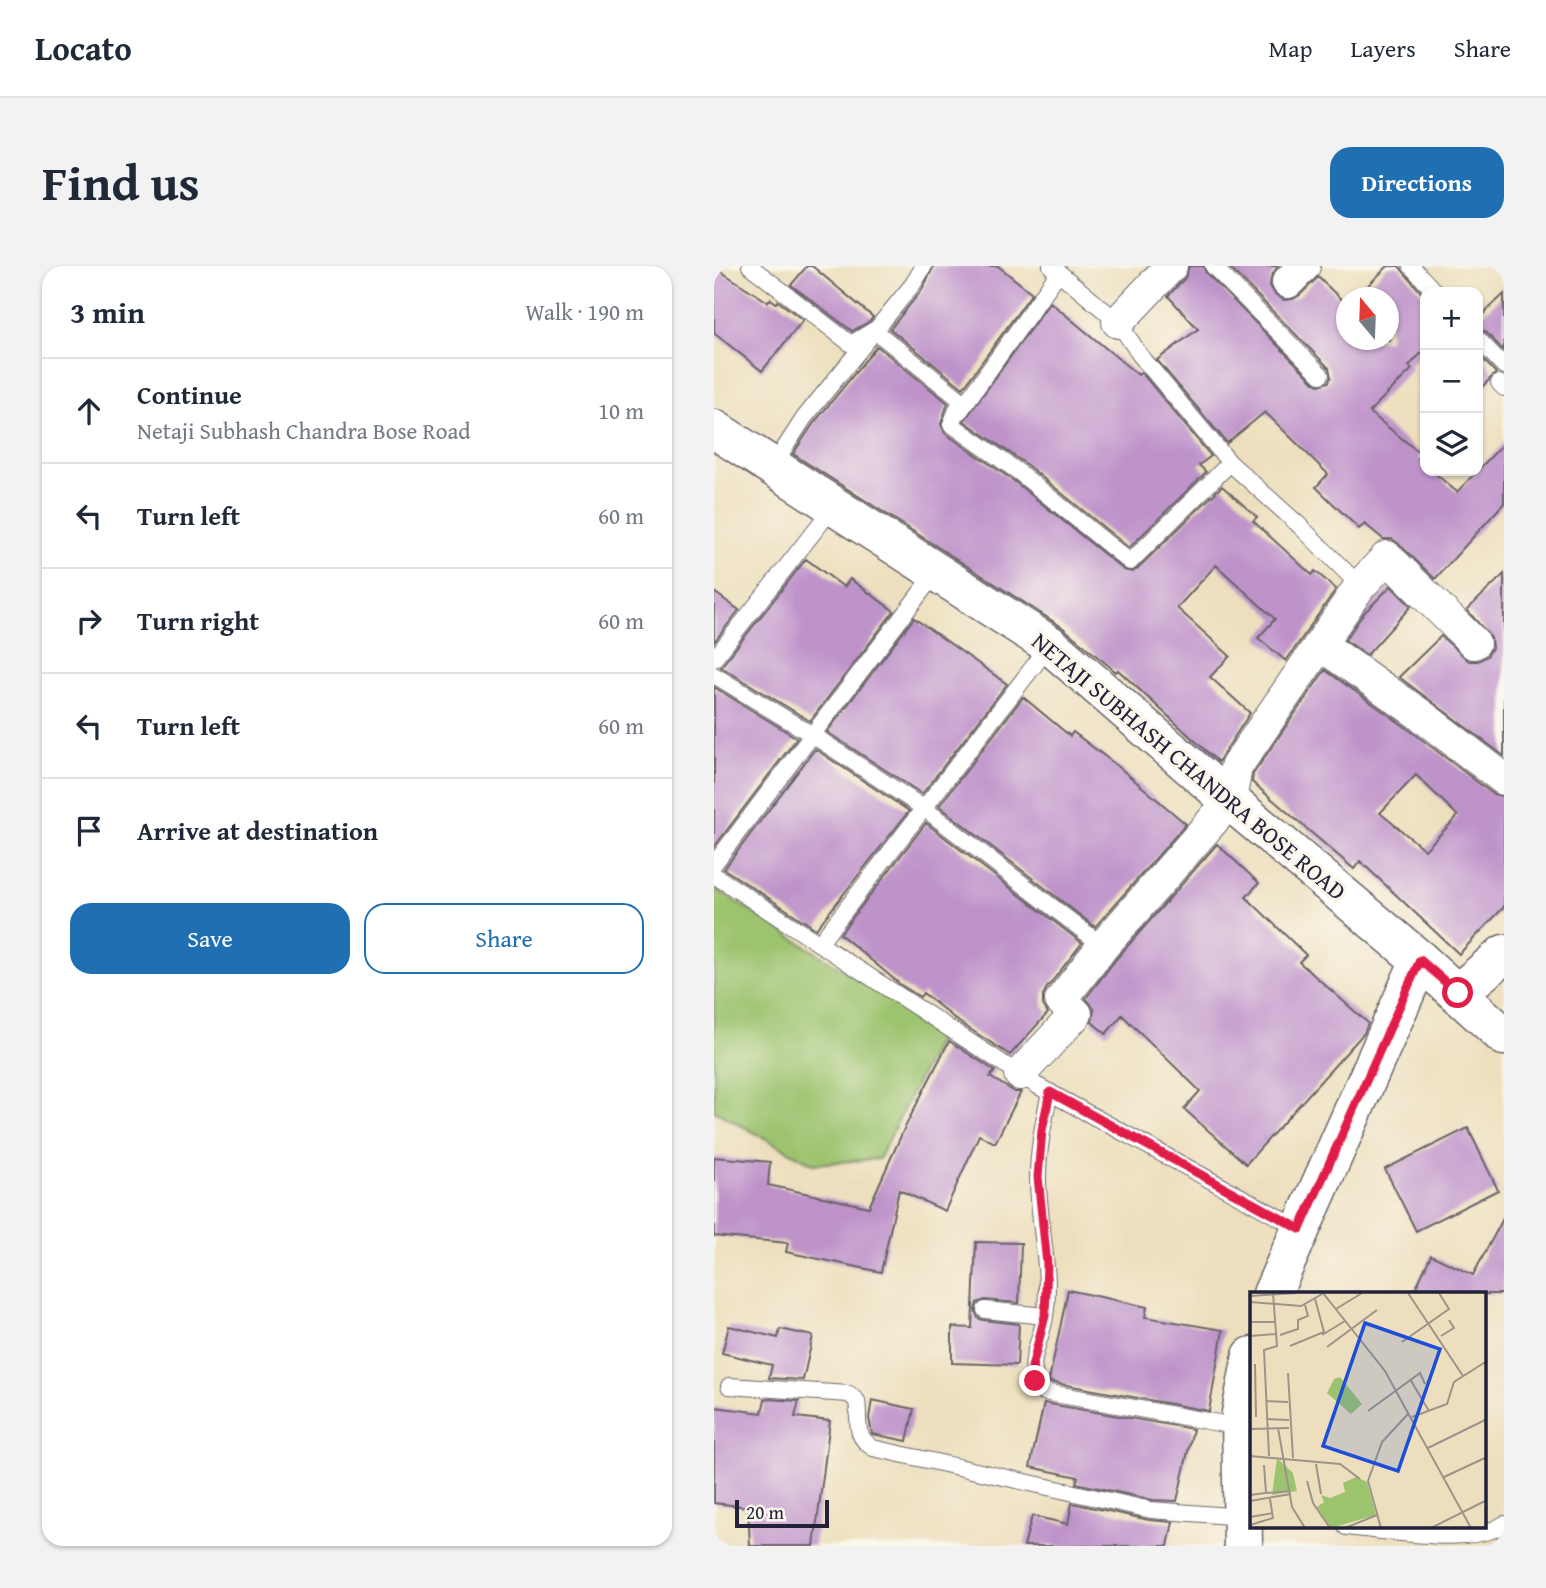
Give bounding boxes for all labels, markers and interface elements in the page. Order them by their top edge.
text: Locato [35,24,132,72]
text: Map [1269,31,1312,66]
text: Layers [1350,31,1416,66]
text: Share [1454,31,1511,66]
text: Find us [42,146,200,218]
button: Directions [1330,147,1504,218]
north arrow [1336,287,1399,350]
map controls [1420,287,1483,476]
button: + [1420,287,1483,350]
text: 3 min [70,290,145,334]
text: Walk · 190 m [525,295,644,328]
button: − [1420,350,1483,413]
text: Continue [137,375,242,414]
icon: ahead [70,392,108,430]
text: 10 m [598,394,644,427]
button: layers [1420,413,1483,476]
text: Netaji Subhash Chandra Bose Road [137,414,471,447]
text: Turn left [137,496,240,535]
icon: left [70,497,108,535]
text: 60 m [598,499,644,532]
text: Turn right [137,601,259,640]
icon: right [70,602,108,640]
text: 60 m [598,604,644,637]
street label: NETAJI SUBHASH CHANDRA BOSE ROAD [1024,624,1354,908]
text: Turn left [137,706,240,745]
icon: left [70,707,108,745]
text: 60 m [598,709,644,742]
text: Arrive at destination [137,811,378,850]
icon: arrive [70,812,108,850]
button: Save [70,903,350,974]
button: Share [364,903,644,974]
route start [1442,977,1473,1008]
inset map [1250,1292,1486,1528]
route end [1019,1365,1050,1396]
scale bar [735,1497,830,1529]
text: 20 m [746,1498,784,1526]

